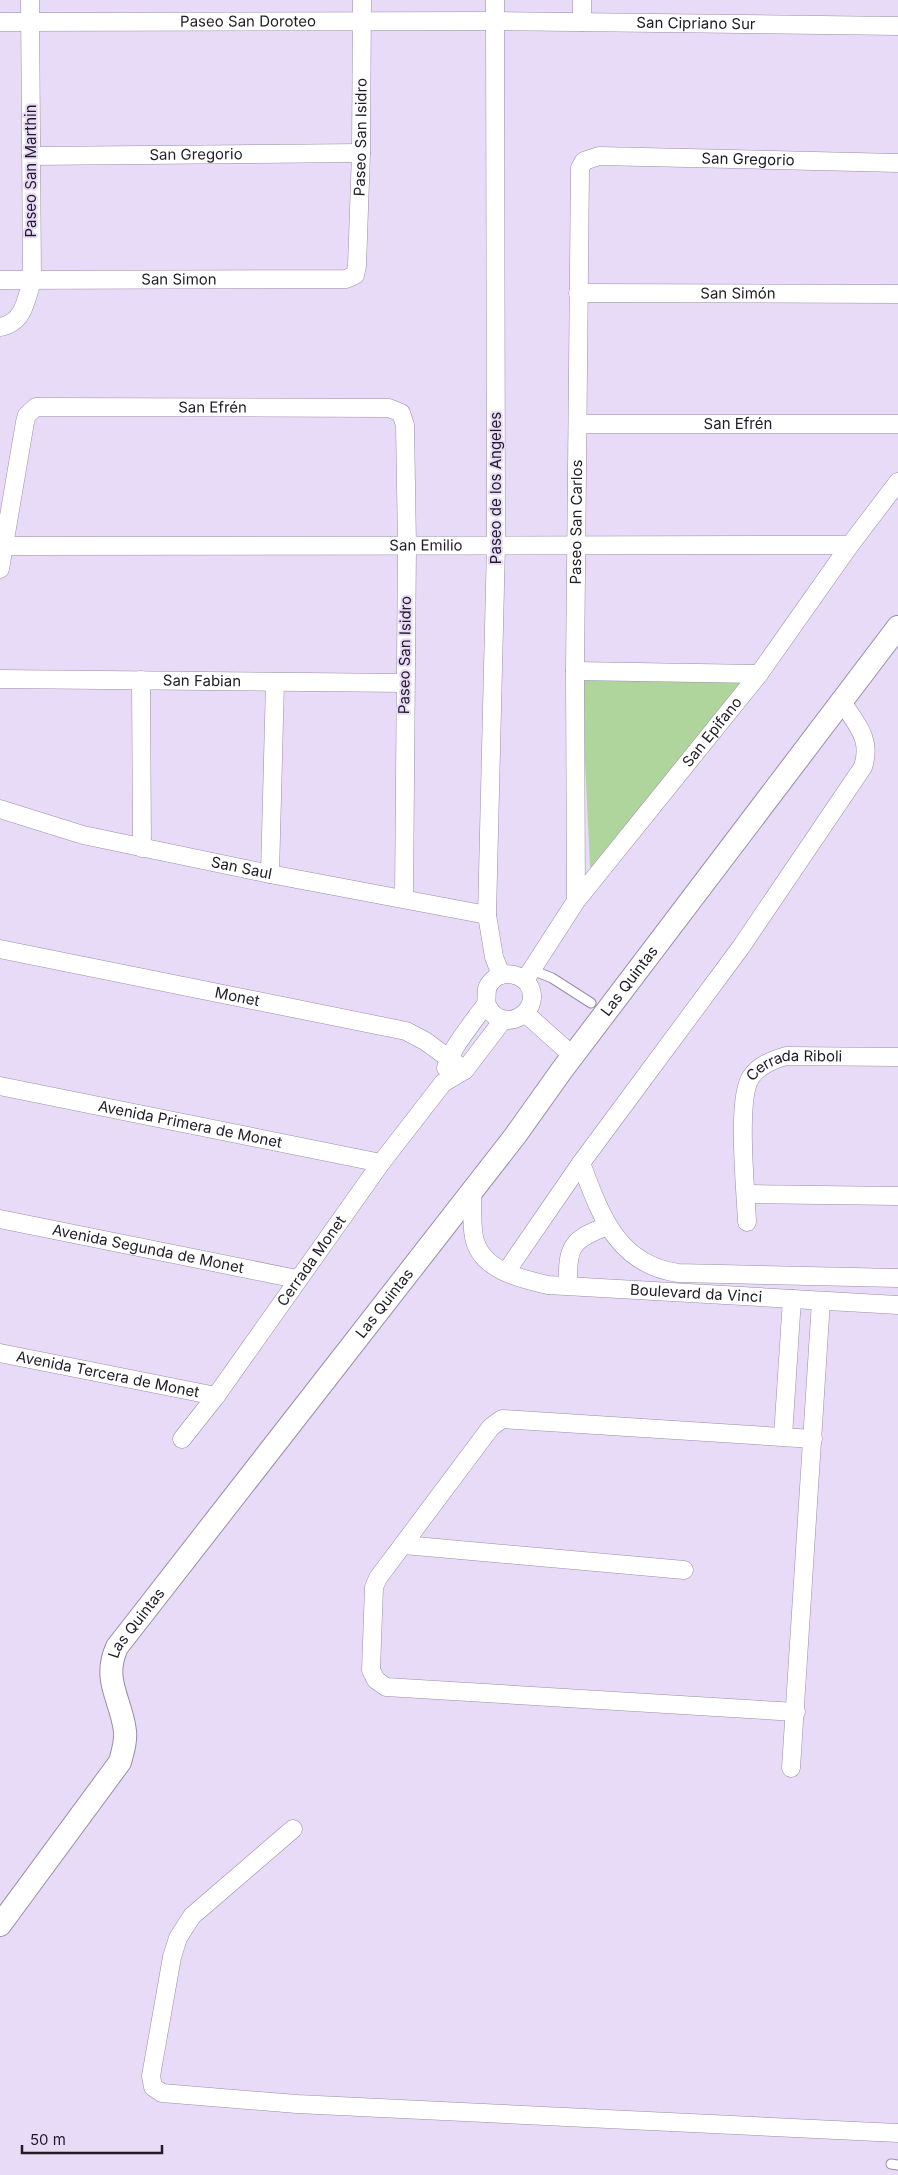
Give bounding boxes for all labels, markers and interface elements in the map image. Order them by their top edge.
street label: Paseo San Doroteo [180,11,316,31]
street label: San Cipriano Sur [636,13,756,33]
street label: Paseo San Isidro [349,78,370,197]
street label: Paseo San Marthin [21,104,40,238]
street label: San Gregorio [149,144,243,164]
street label: San Gregorio [701,148,795,170]
street label: San Simon [141,269,217,289]
street label: San Simón [700,283,776,303]
street label: San Efrén [178,397,247,417]
street label: Paseo de los Angeles [486,412,505,564]
street label: San Efrén [704,414,772,433]
street label: Paseo San Carlos [566,459,586,585]
street label: San Emilio [389,535,463,555]
street label: Paseo San Isidro [394,596,415,714]
street label: San Fabian [163,671,241,690]
street label: San Epifano [678,693,746,771]
street label: San Saul [210,852,274,883]
street label: Las Quintas [596,942,662,1020]
street label: Monet [213,983,261,1010]
street label: Cerrada Riboli [742,1046,842,1084]
street label: Avenida Primera de Monet [97,1096,284,1152]
street label: Cerrada Monet [272,1212,350,1310]
street label: Avenida Segunda de Monet [51,1220,246,1277]
street label: Las Quintas [351,1264,417,1342]
street label: Boulevard da Vinci [629,1280,763,1306]
street label: Avenida Tercera de Monet [15,1346,201,1401]
street label: Las Quintas [104,1584,168,1661]
scale bar [22,2122,162,2154]
text: 50 m [30,2130,66,2149]

